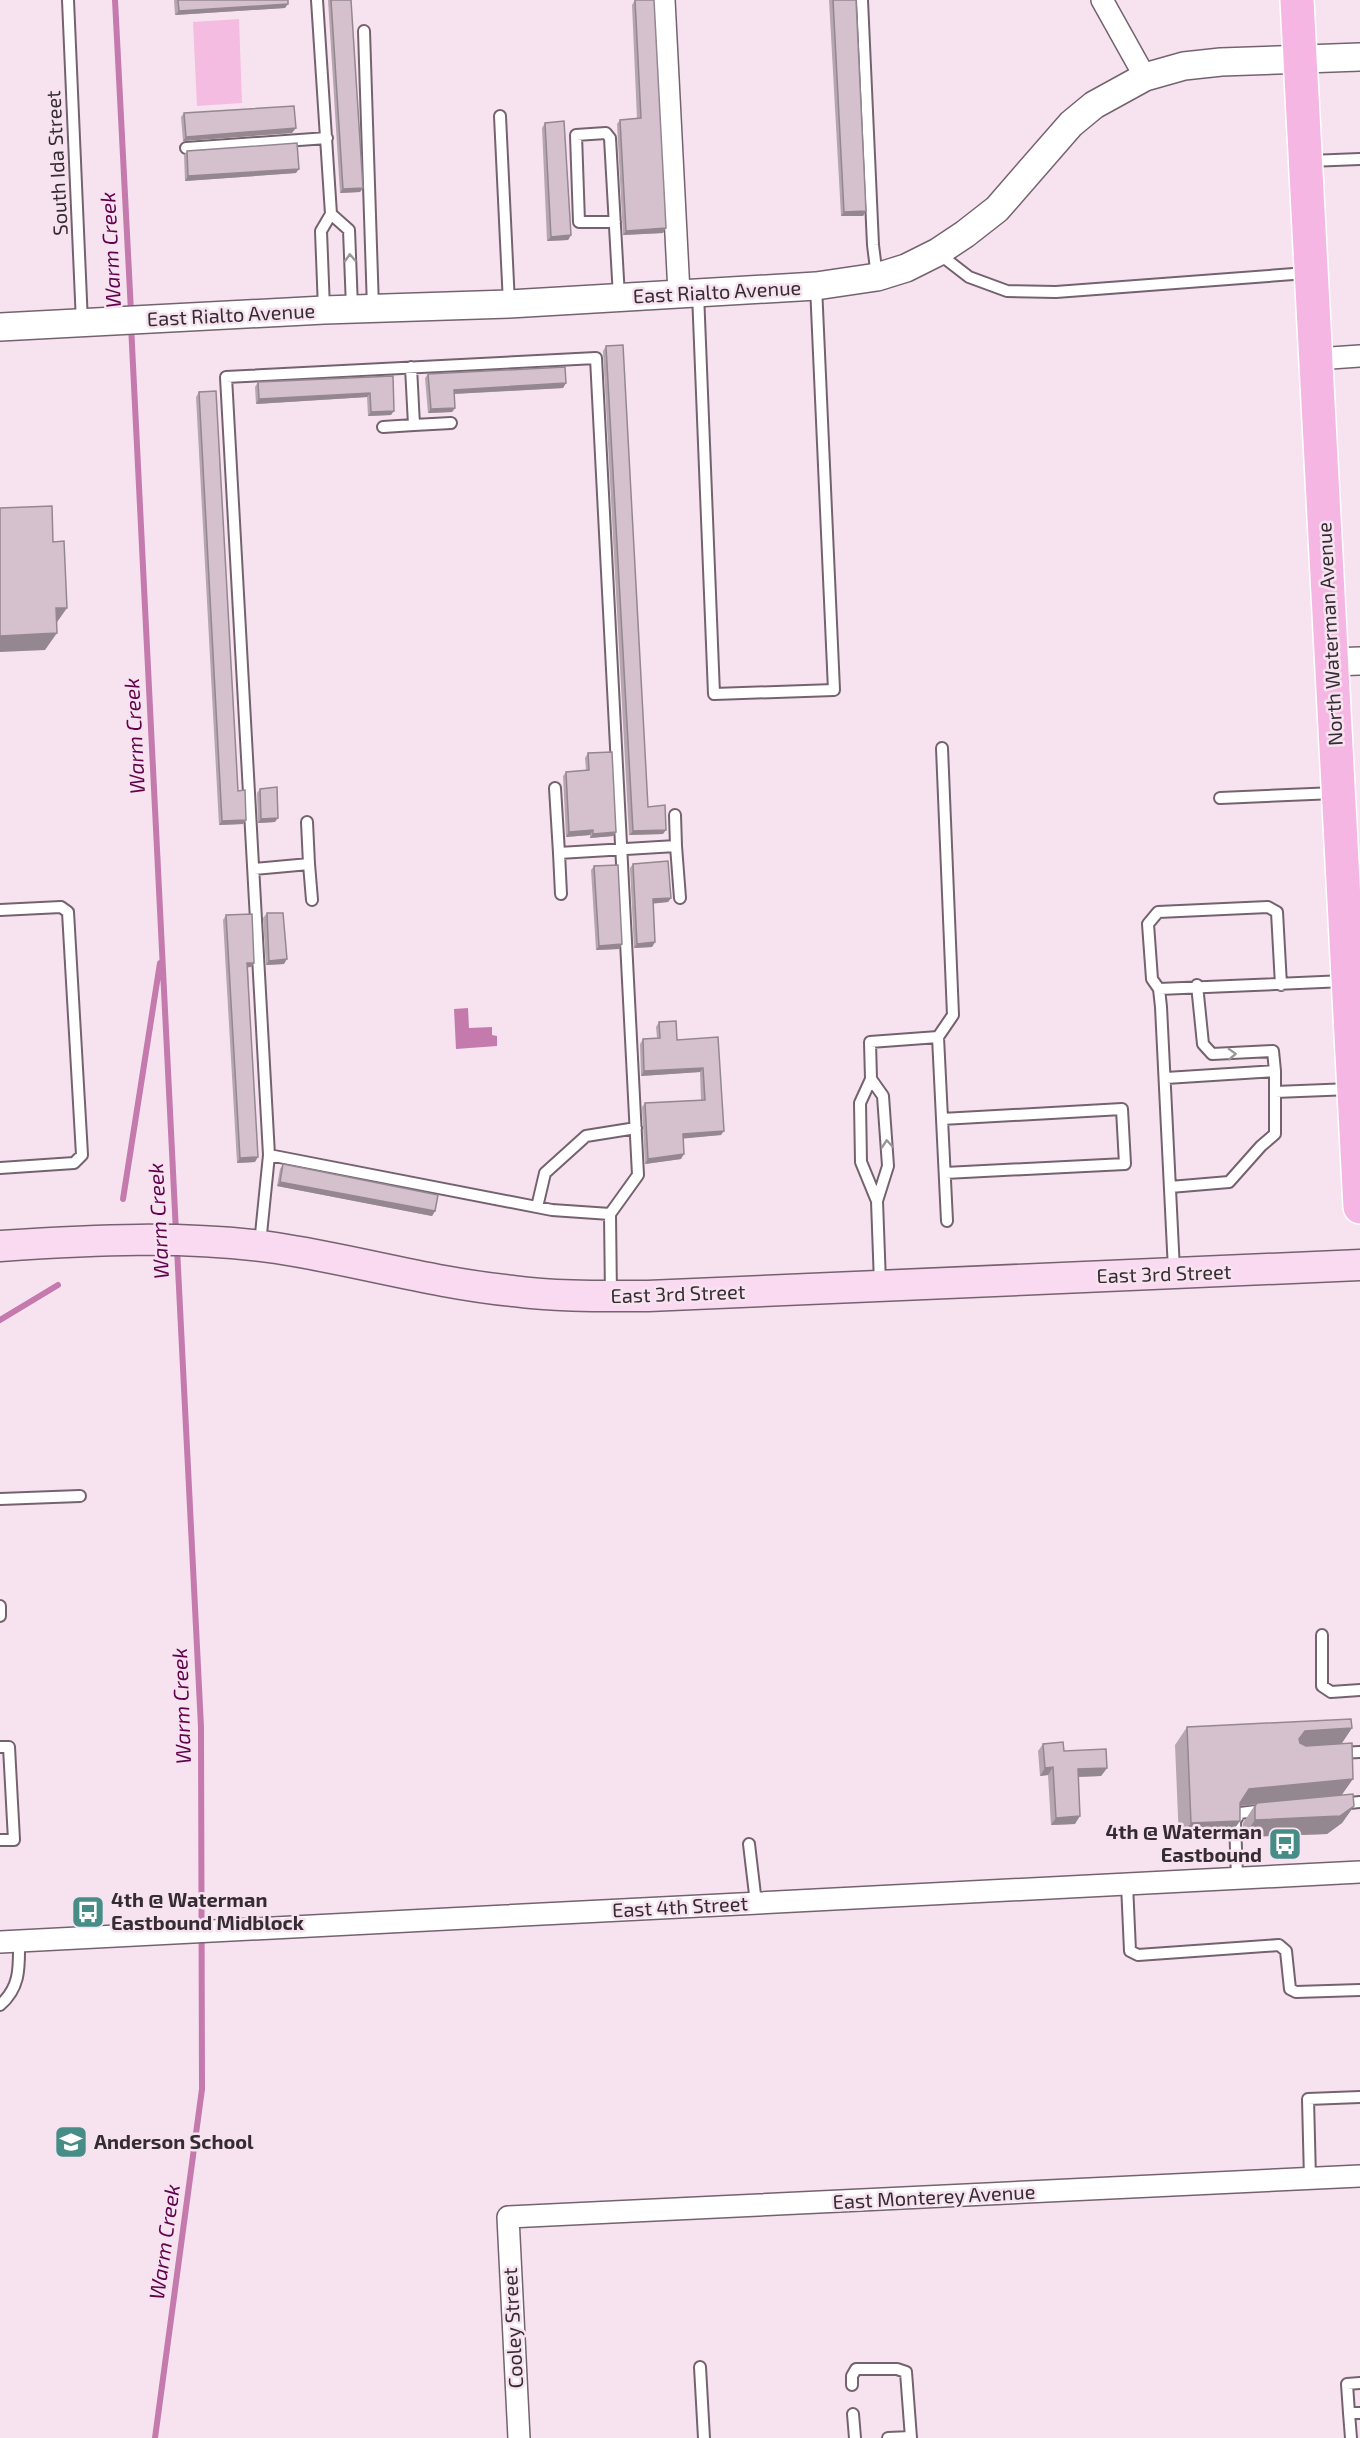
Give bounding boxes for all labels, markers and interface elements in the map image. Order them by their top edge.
street label: South Ida Street [40,89,72,236]
water label: Warm Creek [94,191,125,309]
one-way arrow [344,253,356,262]
street label: East Rialto Avenue [632,275,802,307]
street label: East Rialto Avenue [146,298,316,330]
street label: North Waterman Avenue [1311,522,1347,747]
water label: Warm Creek [118,677,149,795]
one-way arrow [1228,1047,1237,1060]
one-way arrow [880,1139,893,1148]
water label: Warm Creek [142,1162,173,1280]
street label: East 3rd Street [1096,1259,1232,1287]
street label: East 3rd Street [610,1279,746,1307]
water label: Warm Creek [166,1647,195,1765]
place label: 4th @ Waterman Eastbound [1106,1819,1262,1866]
bus stop icon: 4th @ Waterman Eastbound [1267,1826,1303,1862]
place label: 4th @ Waterman Eastbound Midblock [111,1887,305,1934]
street label: East 4th Street [611,1890,749,1922]
bus stop icon: 4th @ Waterman Eastbound Midblock [70,1894,106,1930]
school or university icon: Anderson School [53,2124,89,2160]
place label: Anderson School [94,2129,254,2153]
street label: East Monterey Avenue [832,2179,1036,2213]
water label: Warm Creek [143,2182,184,2301]
street label: Cooley Street [497,2267,527,2389]

